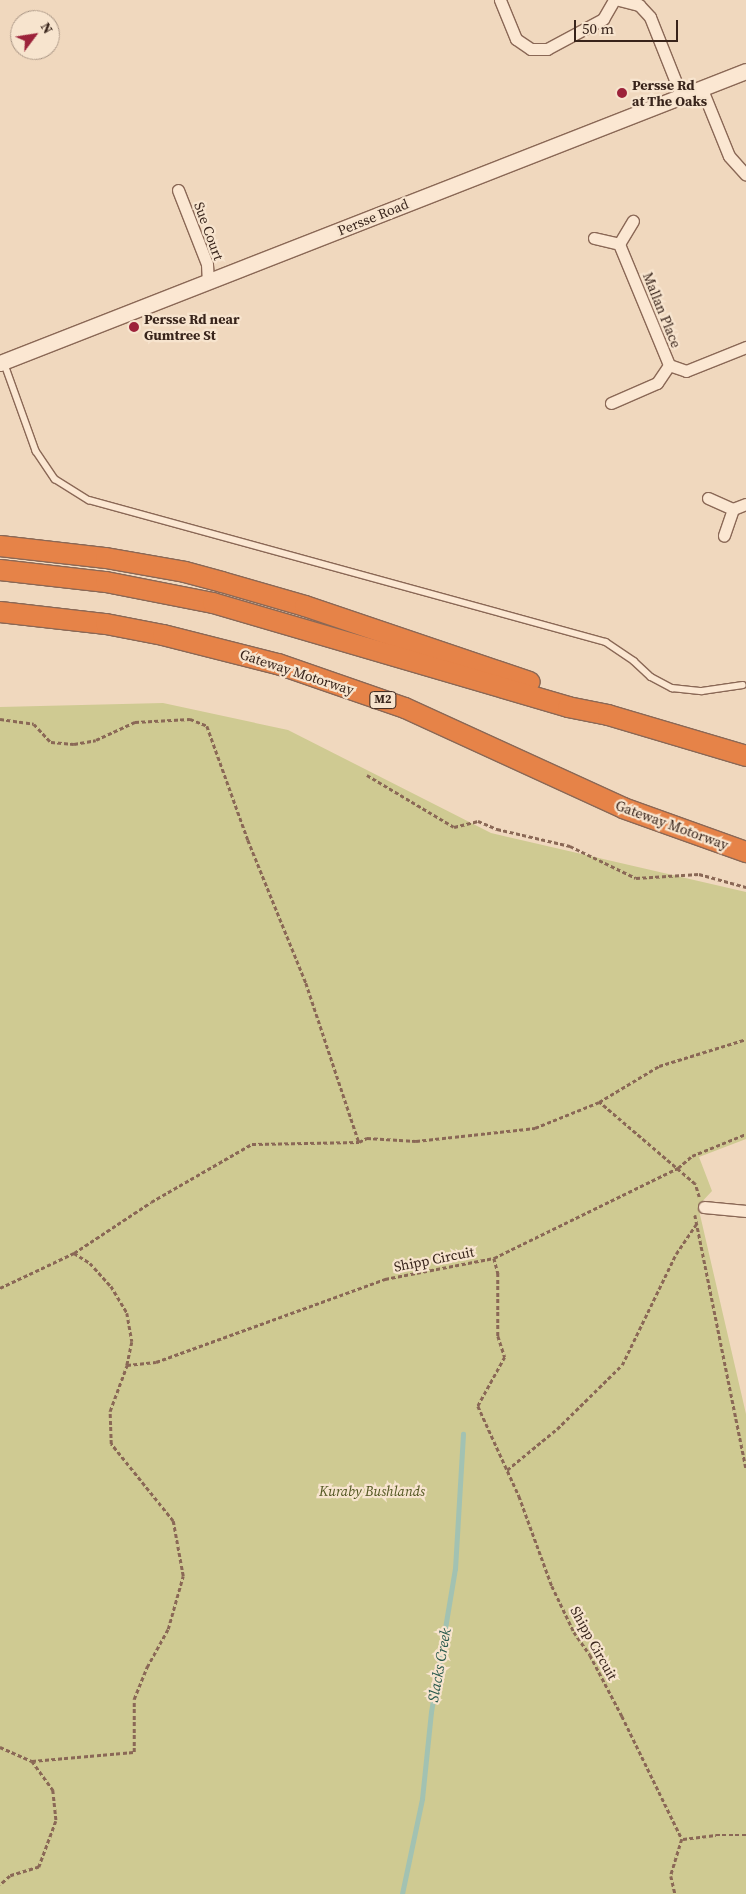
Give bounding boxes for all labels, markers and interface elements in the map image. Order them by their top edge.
north arrow [10,10,60,60]
scale bar [576,10,680,42]
text: N [36,18,58,37]
text: 50 m [582,18,614,39]
place label: Persse Rd at The Oaks [632,77,707,110]
marker: Persse Rd at The Oaks [616,87,628,99]
street label: Persse Road [335,195,411,239]
street label: Sue Court [191,200,227,262]
street label: Mallan Place [639,270,685,350]
place label: Persse Rd near Gumtree St [144,311,239,344]
marker: Persse Rd near Gumtree St [128,321,140,333]
street label: Gateway Motorway [238,646,356,698]
road number: M2 [369,690,397,710]
street label: Gateway Motorway [613,797,731,853]
street label: Shipp Circuit [392,1243,476,1275]
park label: Kuraby Bushlands [319,1483,425,1499]
street label: Shipp Circuit [567,1603,621,1683]
water label: Slacks Creek [424,1627,454,1703]

